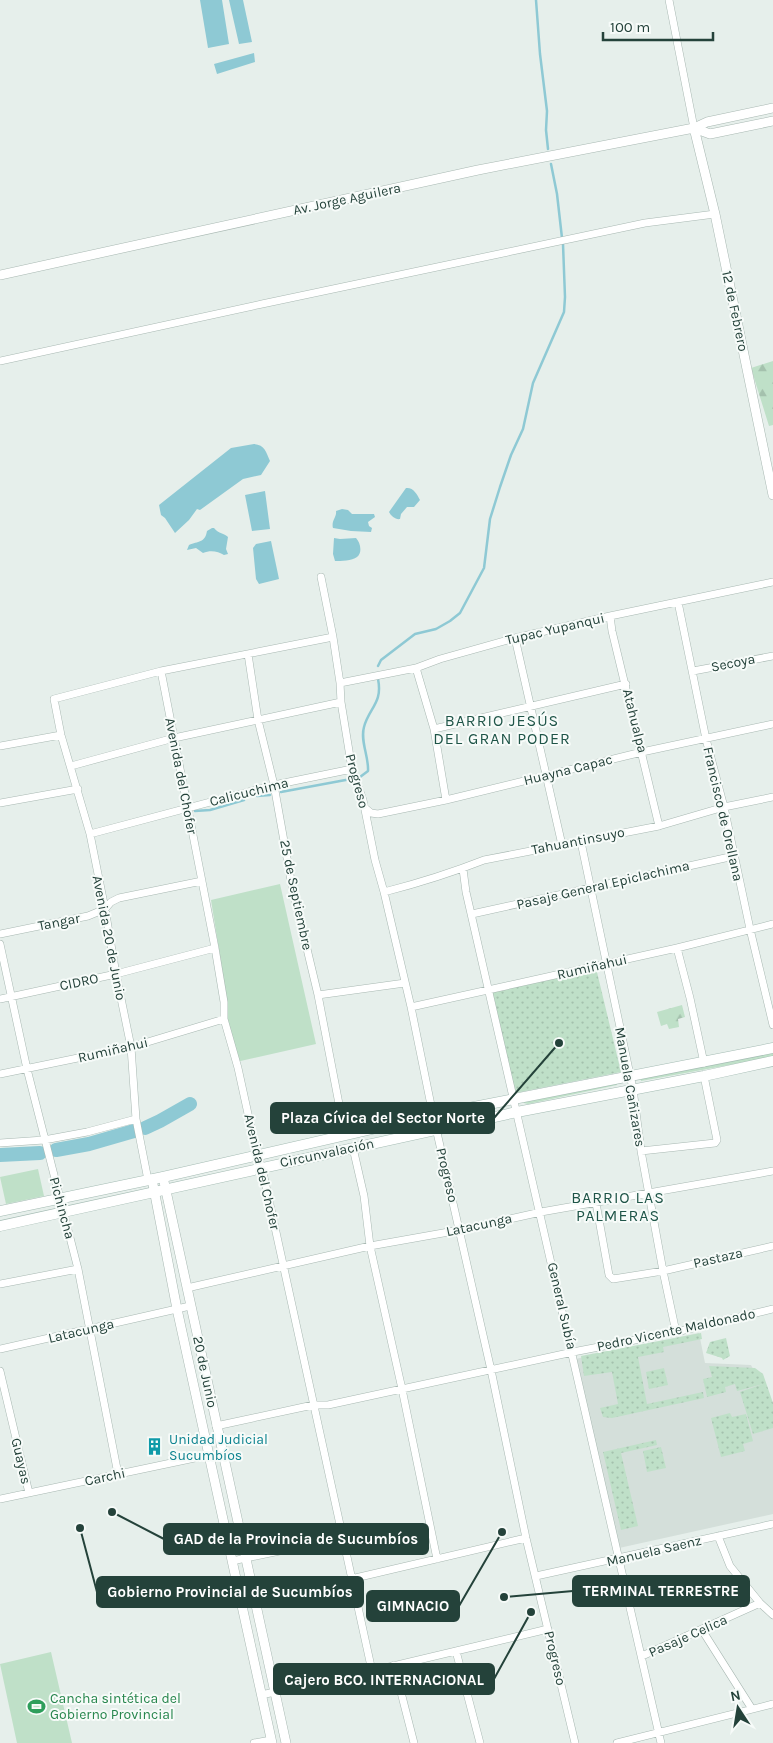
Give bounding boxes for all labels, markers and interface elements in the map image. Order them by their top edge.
scale bar [603,10,713,42]
text: 100 m [610,18,650,36]
street label: Av. Jorge Aguilera [292,179,402,219]
street label: 12 de Febrero [718,269,752,353]
street label: Tupac Yupanqui [504,609,606,649]
street label: Secoya [709,650,757,676]
street label: Atahualpa [619,687,651,755]
district label: BARRIO JESÚS DEL GRAN PODER [433,711,571,748]
street label: Avenida del Chofer [161,716,201,837]
street label: Francisco de Orellana [699,745,747,883]
street label: Huayna Capac [522,751,614,789]
street label: Progreso [342,752,372,810]
street label: Calicuchima [208,774,290,810]
street label: Tahuantinsuyo [530,824,626,858]
street label: 25 de Septiembre [276,838,316,952]
street label: Pasaje General Epiclachima [515,857,691,913]
street label: Avenida 20 de Junio [89,874,129,1002]
street label: Tangar [36,909,82,934]
street label: Rumiñahui [555,951,629,983]
street label: CIDRO [58,970,100,994]
street label: Manuela Cañizares [611,1026,649,1148]
street label: Rumiñahui [76,1034,150,1066]
callout: Plaza Cívica del Sector Norte [271,1103,494,1133]
text: Plaza Cívica del Sector Norte [281,1109,485,1127]
street label: Avenida del Chofer [240,1112,284,1232]
street label: Circunvalación [278,1135,376,1171]
street label: Progreso [432,1146,462,1204]
street label: Pichincha [46,1175,78,1241]
district label: BARRIO LAS PALMERAS [571,1188,665,1225]
street label: Latacunga [444,1210,514,1240]
street label: Pastaza [692,1244,744,1272]
street label: General Subía [544,1261,580,1351]
street label: Pedro Vicente Maldonado [595,1305,757,1355]
street label: Latacunga [46,1315,116,1347]
street label: 20 de Junio [189,1335,221,1409]
place label: Unidad Judicial Sucumbíos [169,1431,268,1464]
street label: Guayas [7,1436,35,1486]
building icon: Unidad Judicial Sucumbíos [145,1437,165,1457]
street label: Carchi [83,1464,127,1490]
callout: GAD de la Provincia de Sucumbíos [164,1524,428,1554]
text: GAD de la Provincia de Sucumbíos [174,1530,418,1548]
street label: Manuela Saenz [605,1532,703,1570]
callout: TERMINAL TERRESTRE [573,1576,749,1606]
callout: Gobierno Provincial de Sucumbíos [97,1577,363,1607]
text: TERMINAL TERRESTRE [583,1582,739,1600]
text: Gobierno Provincial de Sucumbíos [107,1583,353,1601]
callout: GIMNACIO [367,1591,459,1621]
text: GIMNACIO [377,1597,449,1615]
street label: Pasaje Celica [646,1611,730,1661]
street label: Progreso [540,1629,570,1687]
callout: Cajero BCO. INTERNACIONAL [274,1664,494,1694]
text: Cajero BCO. INTERNACIONAL [284,1671,484,1689]
north arrow [713,1683,763,1733]
text: N [729,1686,742,1705]
place label: Cancha sintética del Gobierno Provincial [50,1690,181,1723]
sports icon: Cancha sintética del Gobierno Provincial [26,1696,46,1716]

